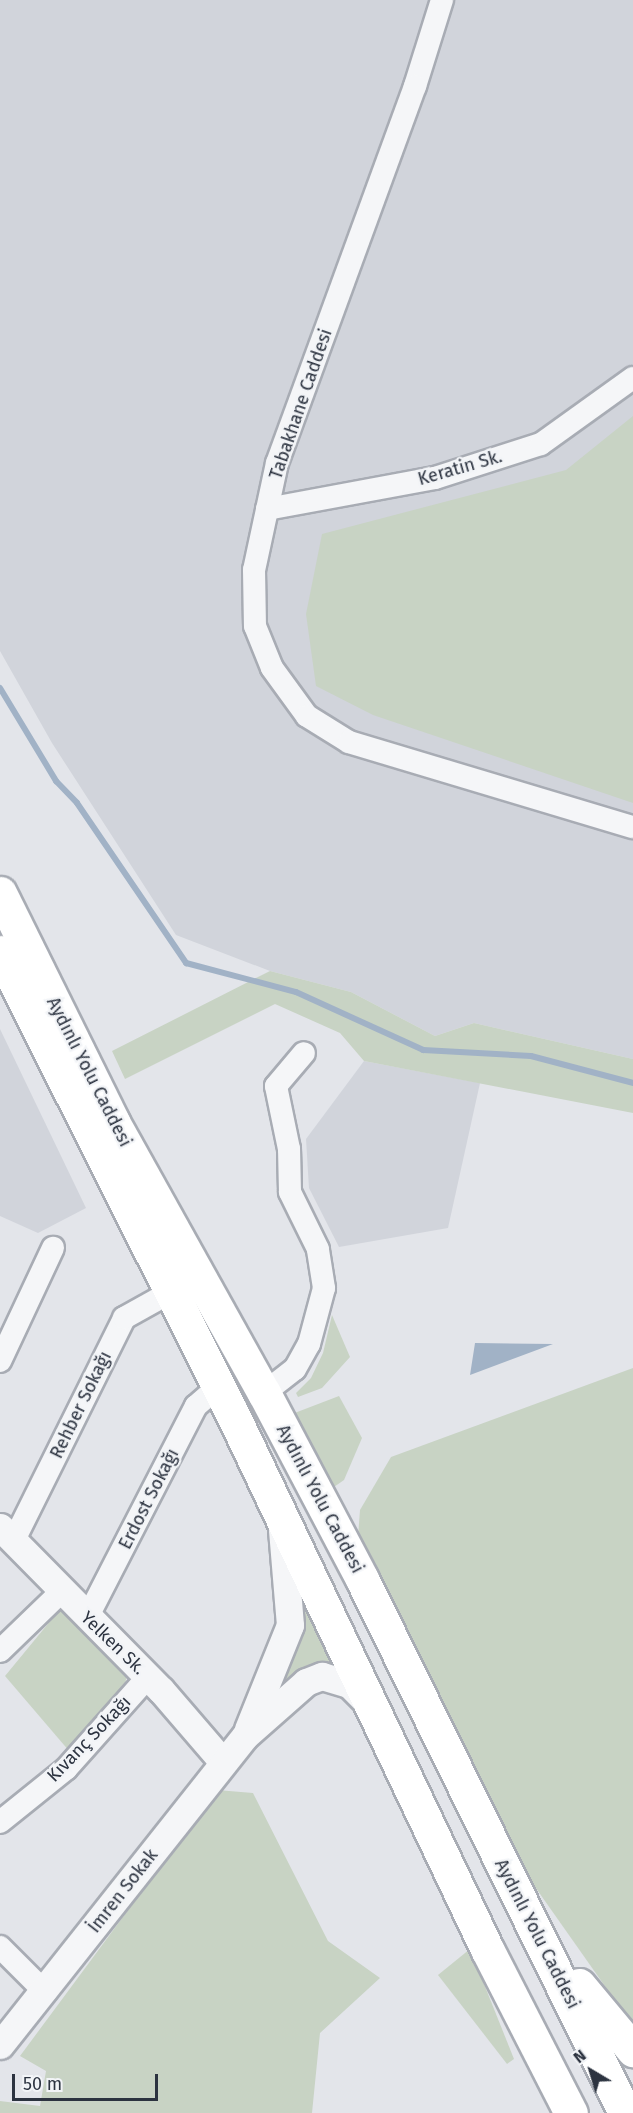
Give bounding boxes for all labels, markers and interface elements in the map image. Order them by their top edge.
street label: Tabakhane Caddesi [265,326,337,482]
street label: Keratin Sk. [415,446,505,490]
street label: Aydınlı Yolu Caddesi [42,994,136,1150]
street label: Rehber Sokağı [46,1348,116,1462]
street label: Aydınlı Yolu Caddesi [272,1421,368,1577]
street label: Erdost Sokağı [114,1445,184,1553]
street label: Yelken Sk. [76,1607,150,1679]
street label: Kıvanç Sokağı [43,1691,135,1787]
street label: İmren Sokak [84,1845,162,1937]
street label: Aydınlı Yolu Caddesi [490,1856,584,2012]
north arrow [561,2041,621,2101]
text: N [570,2046,590,2067]
scale bar [15,2062,160,2100]
text: 50 m [23,2073,62,2095]

